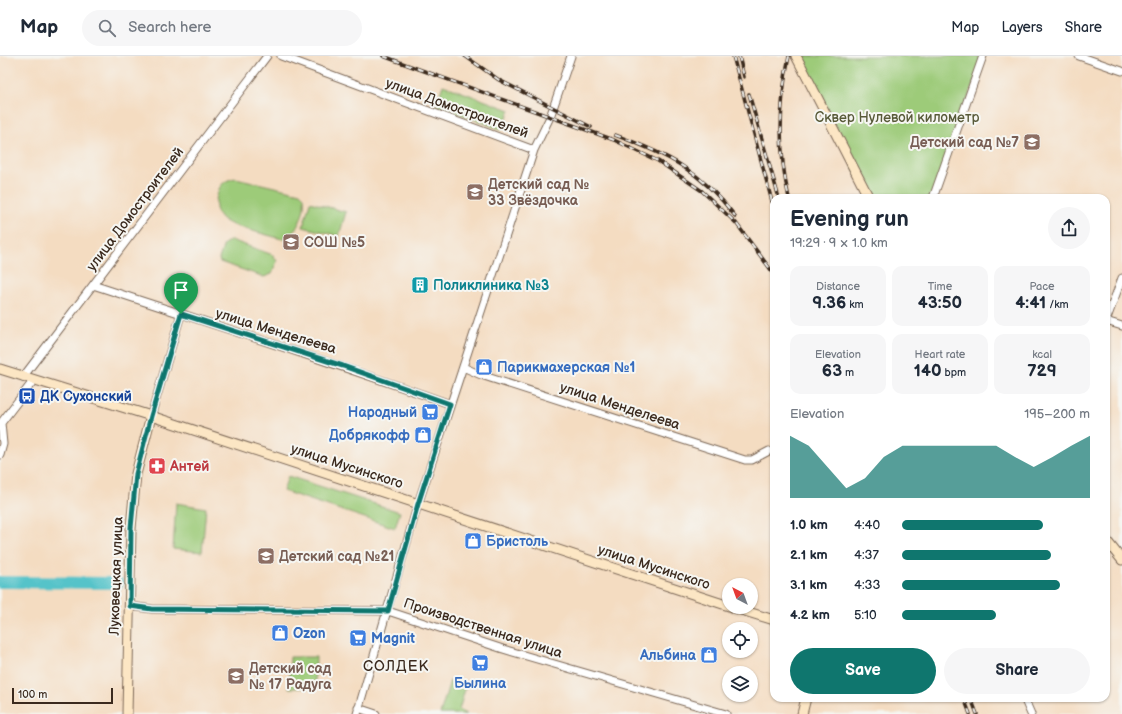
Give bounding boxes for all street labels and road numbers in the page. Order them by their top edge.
street label: улица Домостроителей [383,74,531,142]
street label: улица Домостроителей [83,144,187,274]
street label: улица Менделеева [214,305,339,358]
street label: улица Менделеева [558,379,683,434]
street label: улица Мусинского [289,440,405,492]
street label: Луковецкая улица [105,516,127,637]
street label: улица Мусинского [596,541,712,593]
street label: Производственная улица [401,594,565,662]

